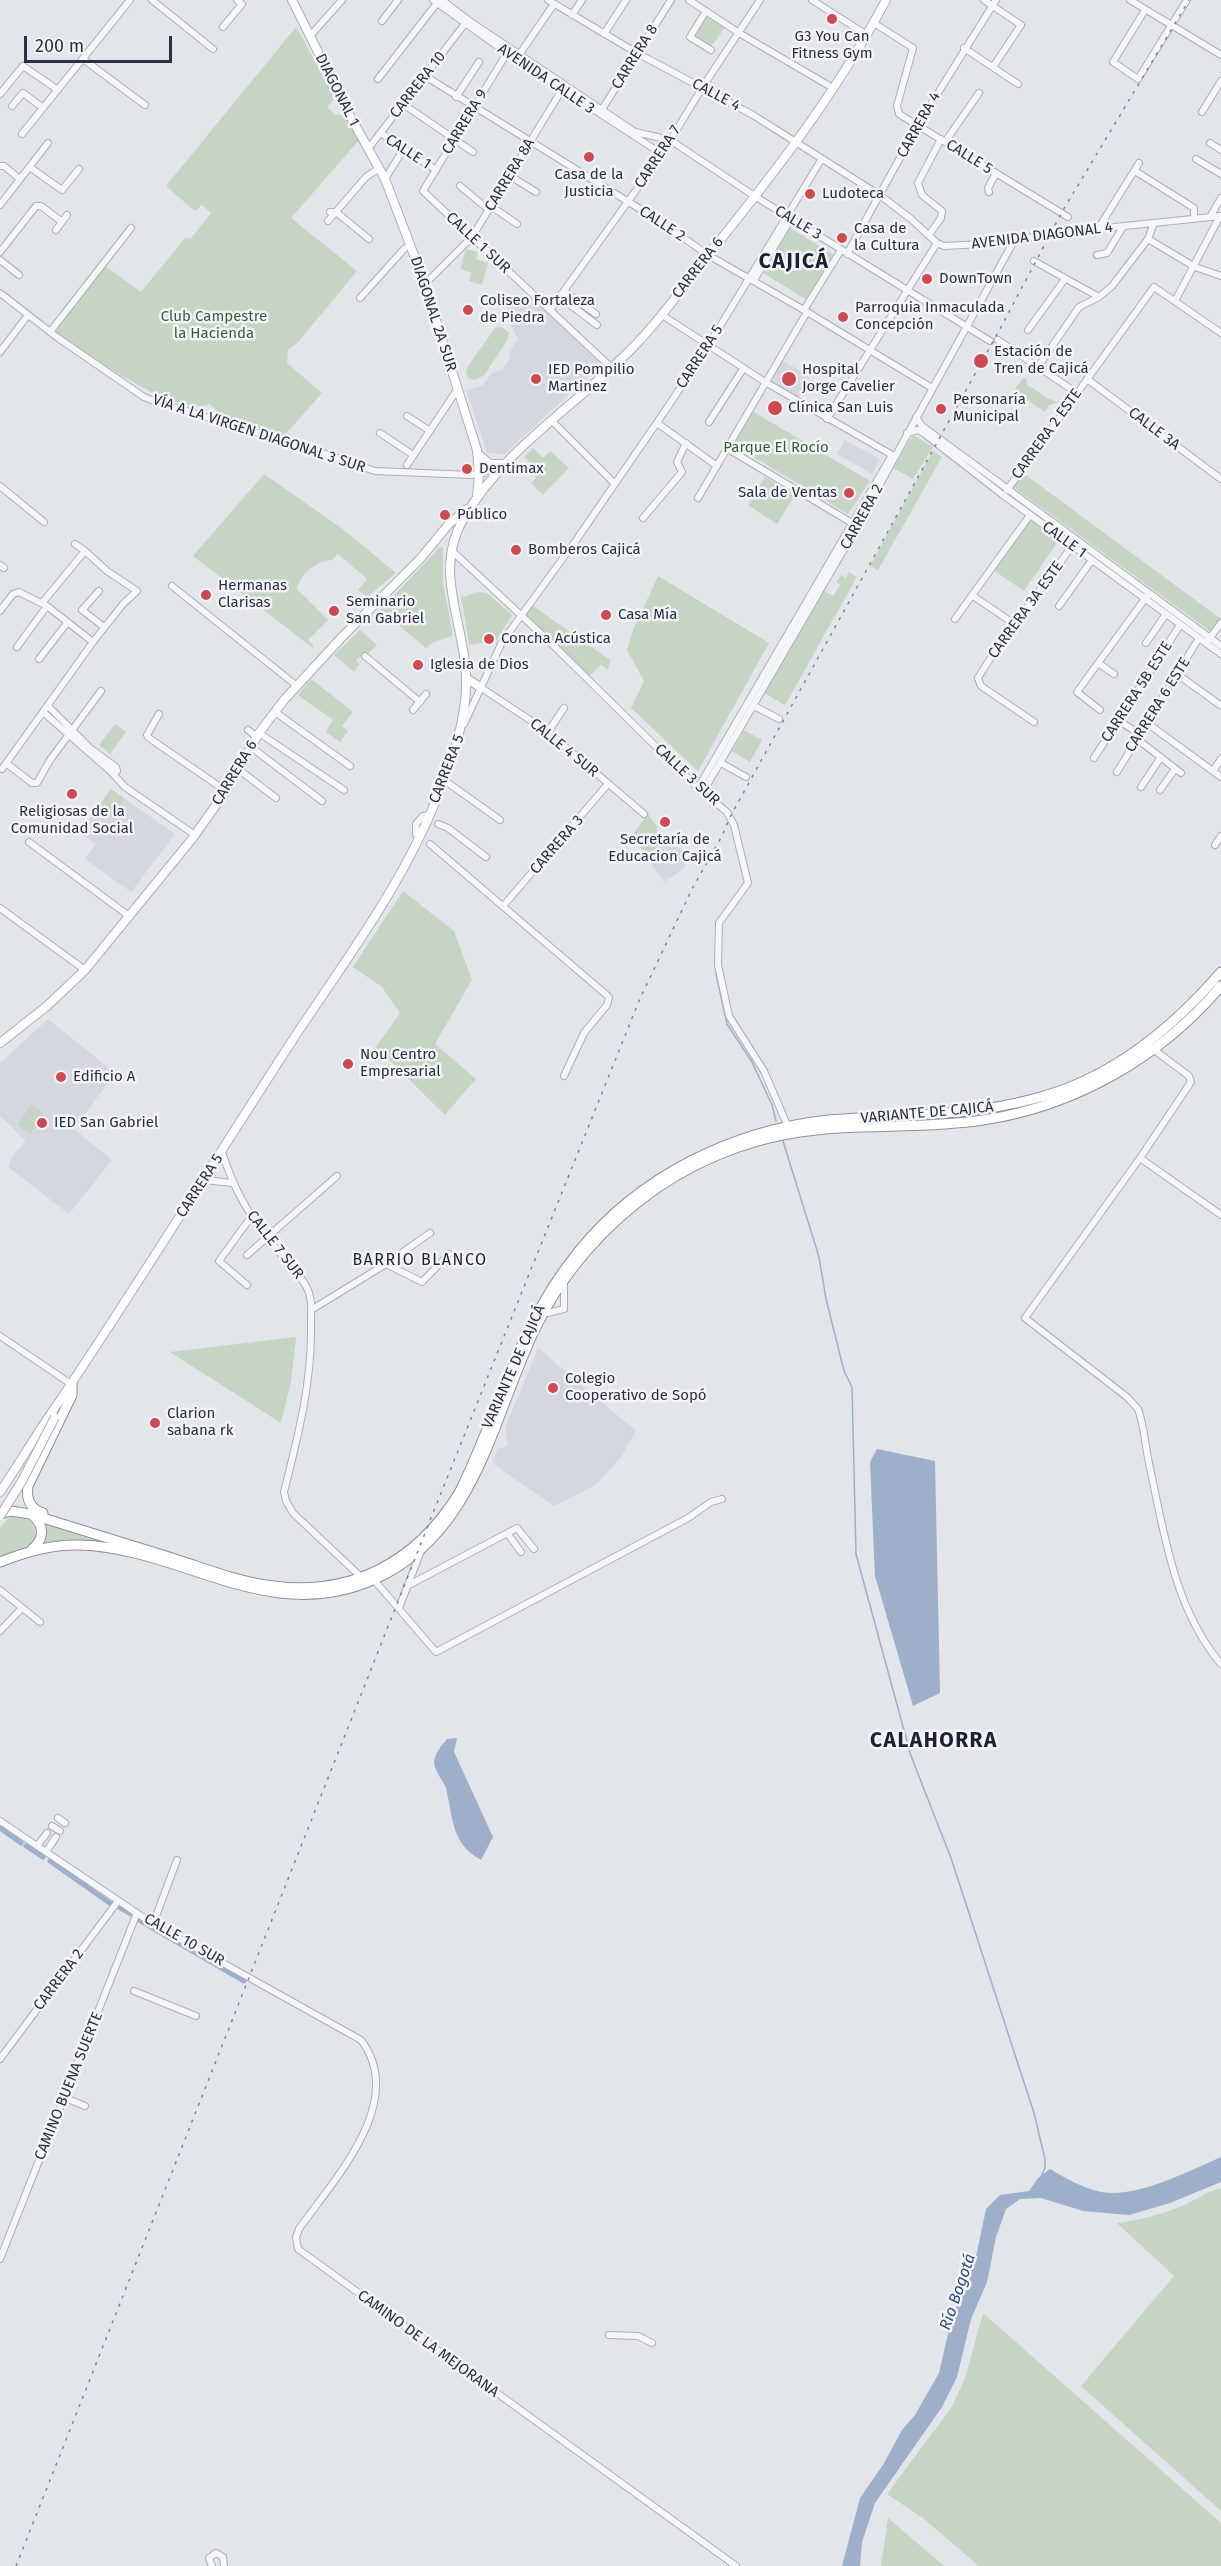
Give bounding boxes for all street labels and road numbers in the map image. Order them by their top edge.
street label: CARRERA 8 [608,21,662,93]
street label: AVENIDA CALLE 3 [494,40,598,118]
street label: CARRERA 10 [386,48,450,122]
street label: DIAGONAL 1 [311,51,363,129]
street label: CALLE 4 [689,75,743,115]
street label: CARRERA 9 [439,86,491,158]
street label: CARRERA 4 [893,89,945,161]
street label: CARRERA 7 [631,122,685,192]
street label: CALLE 1 [382,131,434,173]
street label: CARRERA 8A [481,135,539,215]
street label: CALLE 5 [942,136,996,178]
street label: CALLE 2 [636,202,688,246]
street label: CALLE 3 [771,202,825,244]
street label: CALLE 1 SUR [442,209,514,277]
street label: AVENIDA DIAGONAL 4 [970,218,1114,254]
street label: CARRERA 6 [668,234,728,302]
street label: DIAGONAL 2A SUR [406,254,460,374]
street label: CARRERA 5 [673,322,727,392]
street label: CARRERA 2 ESTE [1008,385,1086,483]
street label: VÍA A LA VIRGEN DIAGONAL 3 SUR [150,391,368,477]
street label: CALLE 3A [1125,404,1183,454]
street label: CARRERA 2 [837,481,887,553]
street label: CALLE 1 [1038,518,1090,562]
street label: CARRERA 3A ESTE [985,558,1067,662]
street label: CARRERA 5B ESTE [1098,638,1176,746]
street label: CARRERA 6 ESTE [1122,654,1194,756]
street label: CALLE 4 SUR [526,715,602,781]
street label: CARRERA 5 [426,732,468,806]
street label: CARRERA 6 [209,737,261,809]
street label: CALLE 3 SUR [651,740,723,810]
street label: CARRERA 3 [526,812,588,878]
street label: VARIANTE DE CAJICÁ [860,1098,994,1128]
street label: CARRERA 5 [173,1151,227,1221]
street label: CALLE 7 SUR [243,1207,307,1283]
street label: VARIANTE DE CAJICÁ [479,1302,549,1432]
street label: CALLE 10 SUR [141,1910,227,1970]
street label: CARRERA 2 [30,1946,88,2014]
street label: CAMINO BUENA SUERTE [31,2009,107,2163]
street label: CAMINO DE LA MEJORANA [354,2287,502,2401]

